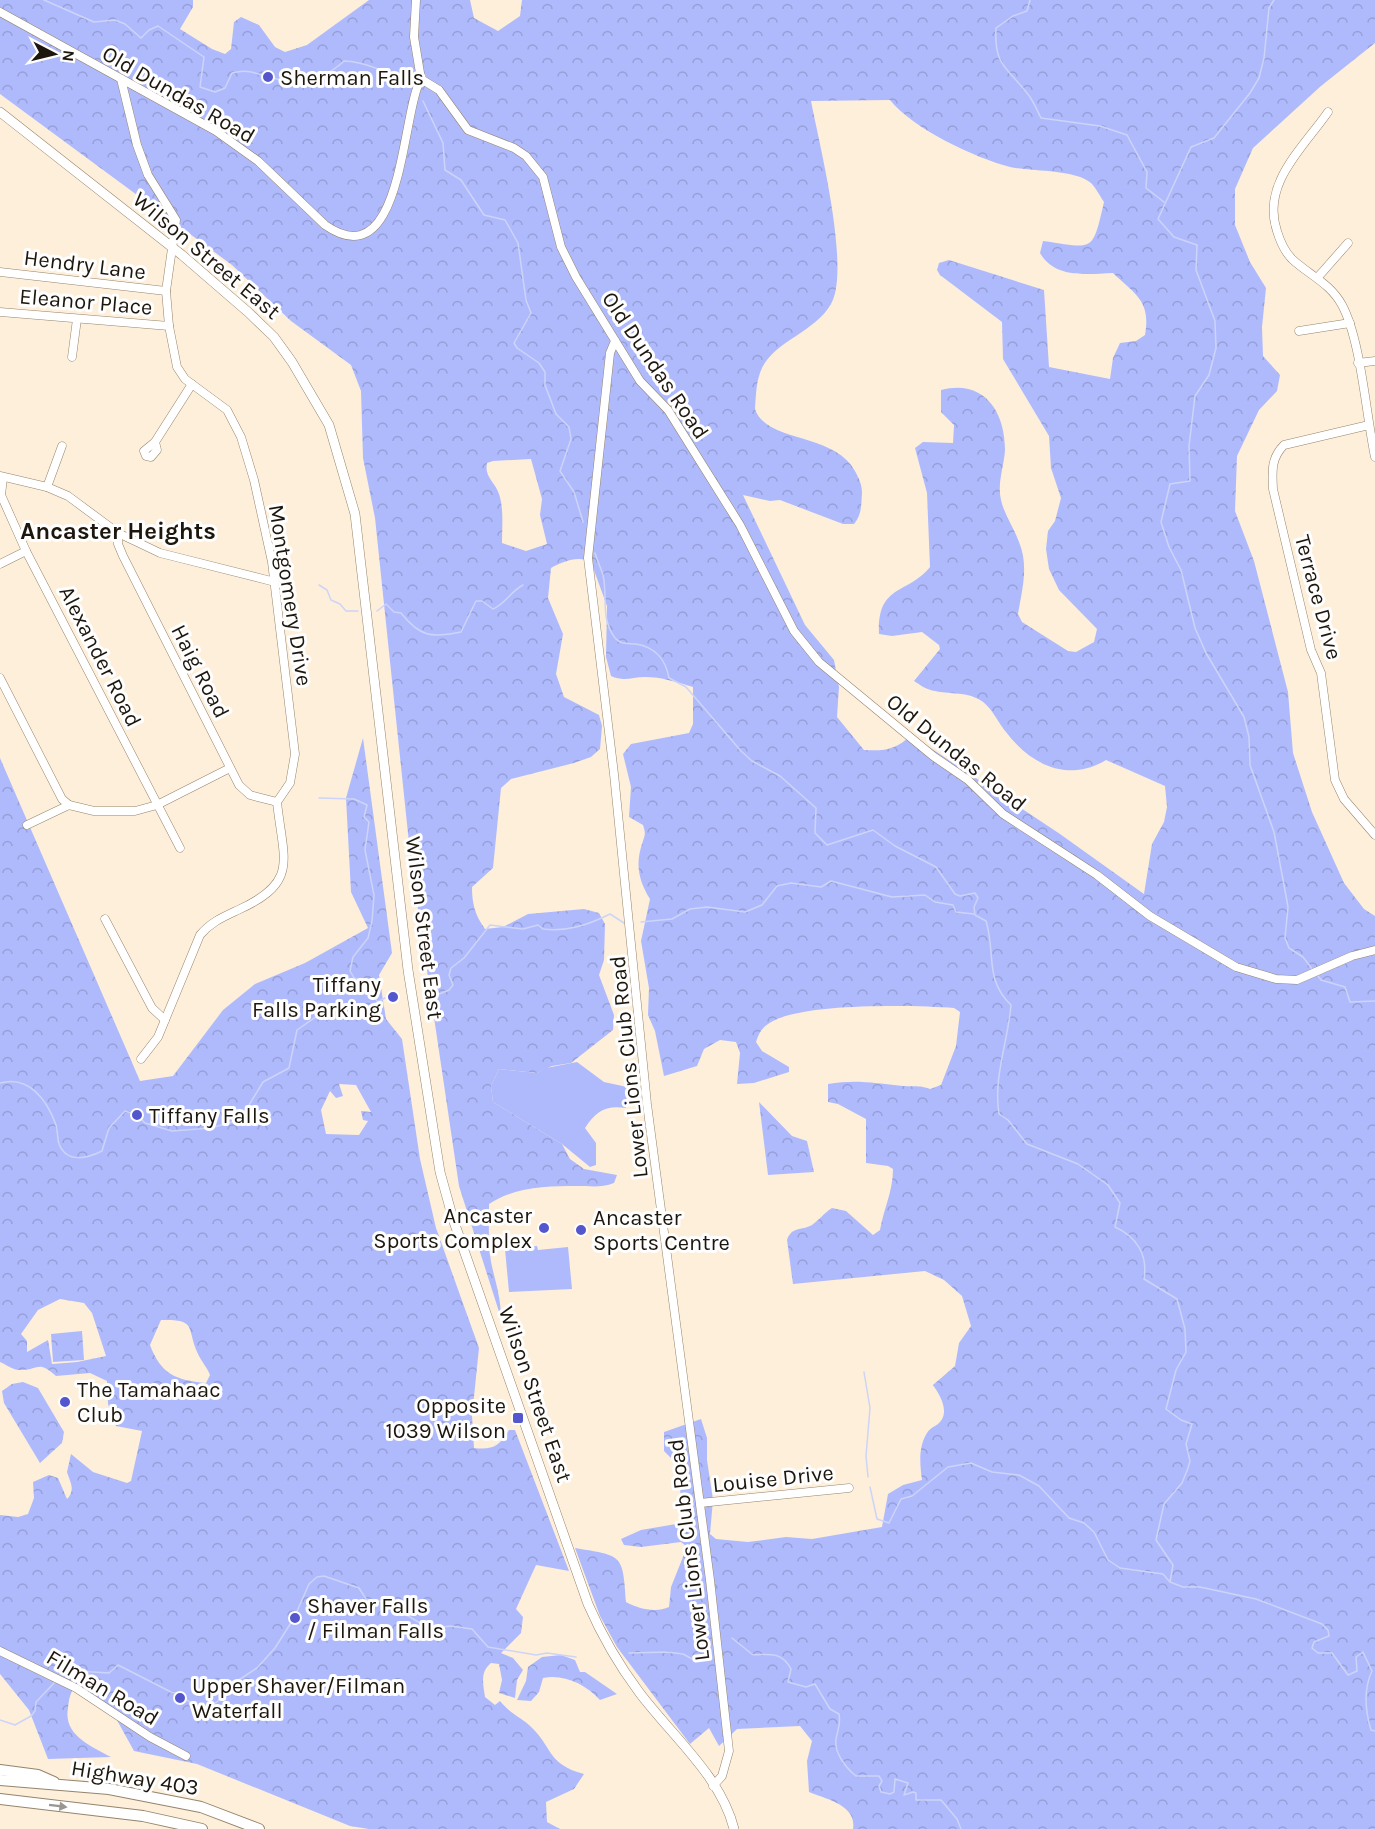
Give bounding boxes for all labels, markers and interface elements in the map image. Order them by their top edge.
north arrow [24,24,84,84]
street label: Old Dundas Road [97,41,260,149]
text: N [58,49,79,63]
place label: Sherman Falls [280,65,424,91]
marker: Sherman Falls [261,70,275,84]
street label: Wilson Street East [127,187,285,325]
street label: Hendry Lane [22,245,147,285]
street label: Eleanor Place [18,283,154,321]
street label: Old Dundas Road [596,287,714,444]
street label: Montgomery Drive [263,503,317,688]
district label: Ancaster Heights [20,517,216,545]
street label: Terrace Drive [1289,532,1347,662]
street label: Alexander Road [53,582,147,731]
street label: Haig Road [165,620,235,723]
street label: Old Dundas Road [881,688,1032,817]
street label: Wilson Street East [400,835,448,1021]
street label: Lower Lions Club Road [604,954,654,1179]
place label: Tiffany Falls Parking [252,972,382,1023]
marker: Tiffany Falls Parking [386,990,400,1004]
place label: Tiffany Falls [149,1103,269,1129]
marker: Tiffany Falls [130,1108,144,1122]
place label: Ancaster Sports Complex [373,1203,532,1254]
place label: Ancaster Sports Centre [593,1205,730,1256]
marker: Ancaster Sports Complex [537,1221,551,1235]
marker: Ancaster Sports Centre [574,1223,588,1237]
street label: Wilson Street East [493,1303,577,1486]
place label: The Tamahaac Club [77,1377,221,1428]
place label: Opposite 1039 Wilson [385,1393,506,1444]
marker: The Tamahaac Club [58,1395,72,1409]
marker: Opposite 1039 Wilson [511,1411,525,1425]
street label: Lower Lions Club Road [662,1437,716,1662]
street label: Louise Drive [711,1460,835,1498]
place label: Shaver Falls / Filman Falls [307,1593,444,1644]
marker: Shaver Falls / Filman Falls [288,1611,302,1625]
street label: Filman Road [42,1644,163,1731]
place label: Upper Shaver/Filman Waterfall [192,1673,405,1724]
marker: Upper Shaver/Filman Waterfall [173,1691,187,1705]
street label: Highway 403 [69,1755,200,1801]
one-way arrow [49,1802,68,1811]

